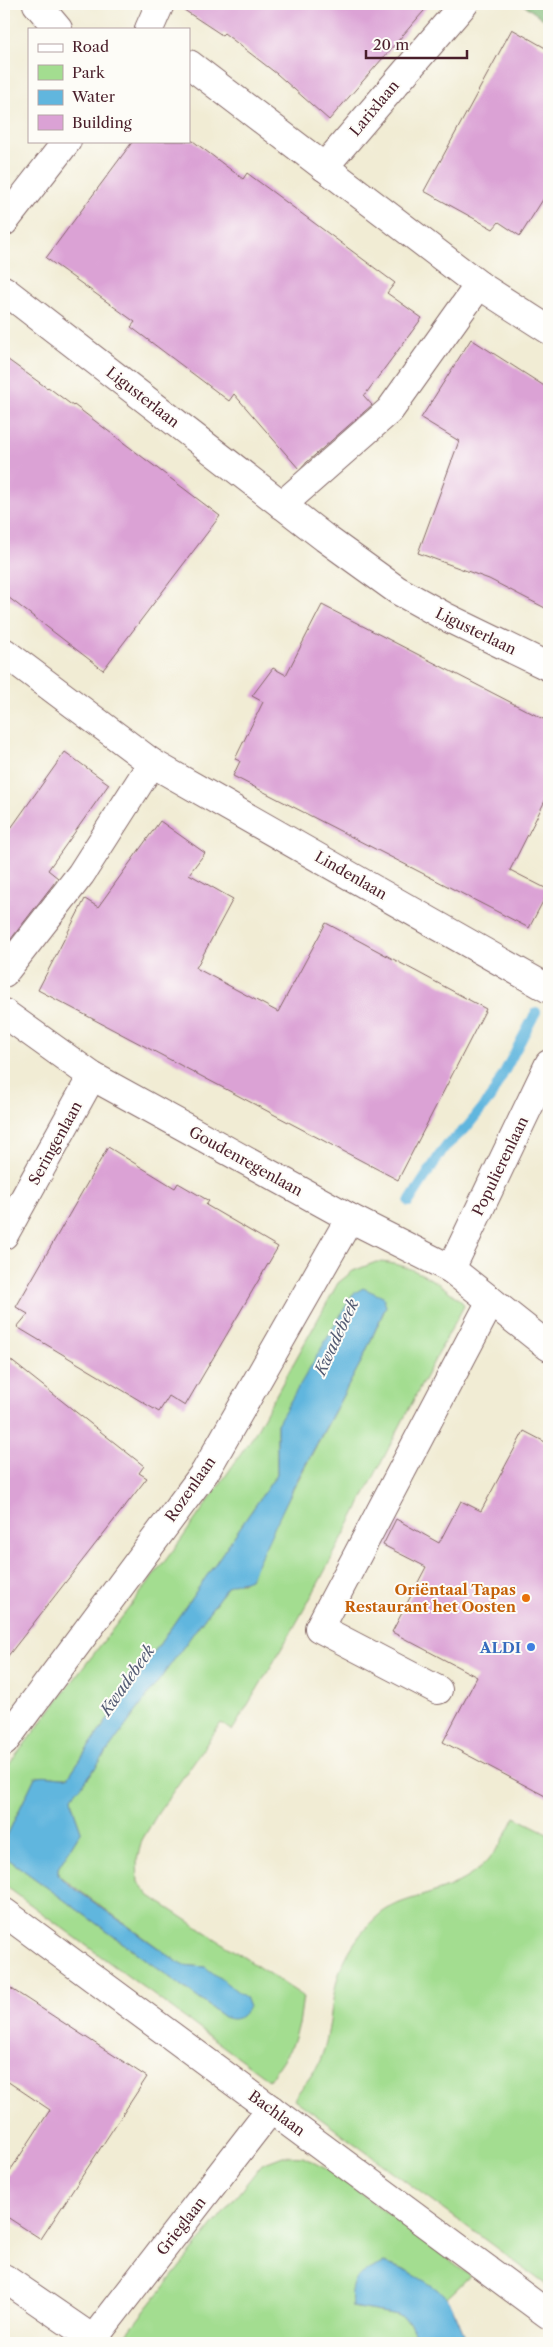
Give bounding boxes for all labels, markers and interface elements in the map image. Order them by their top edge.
legend [28,28,190,142]
scale bar [366,28,467,60]
text: 20 m [373,35,409,54]
text: Road [72,37,109,56]
text: Park [72,63,106,82]
street label: Larixlaan [345,76,403,140]
text: Water [71,87,116,106]
text: Building [72,113,132,132]
street label: Ligusterlaan [103,363,184,432]
street label: Ligusterlaan [432,603,520,659]
street label: Lindenlaan [311,847,391,904]
street label: Seringenlaan [24,1097,86,1188]
street label: Populierenlaan [468,1113,533,1219]
street label: Goudenregenlaan [186,1122,307,1200]
water label: Kwadebeek [309,1295,363,1380]
street label: Rozenlaan [161,1452,220,1525]
place label: Oriëntaal Tapas Restaurant het Oosten [345,1580,517,1616]
marker: Oriëntaal Tapas Restaurant het Oosten [520,1592,532,1604]
place label: ALDI [479,1638,521,1657]
water label: Kwadebeek [94,1640,159,1721]
marker: ALDI [525,1641,537,1653]
street label: Bachlaan [245,2086,310,2140]
street label: Grieglaan [152,2193,210,2259]

